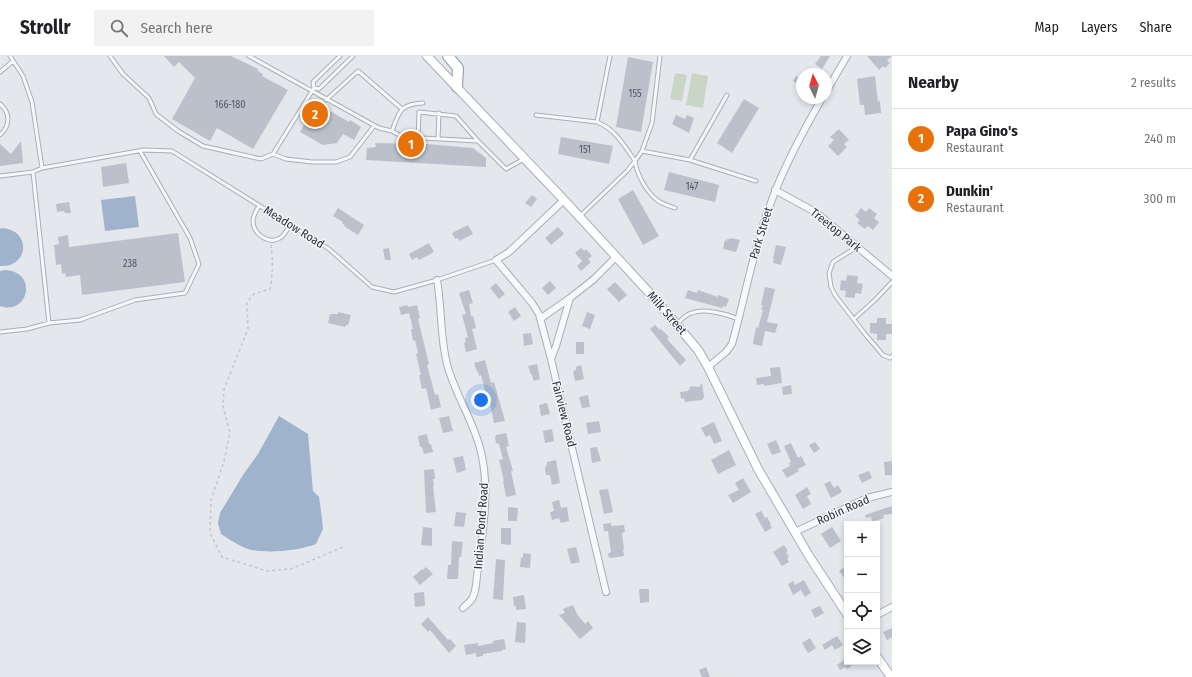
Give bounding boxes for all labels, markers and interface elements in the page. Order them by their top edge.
search box [94,10,374,46]
text: Strollr [20,16,70,39]
icon: search [108,17,130,39]
text: Search here [140,19,213,37]
text: Map [1035,19,1059,36]
text: Layers [1081,19,1117,36]
text: Share [1139,19,1172,36]
north arrow [796,68,832,104]
text: Nearby [908,72,959,93]
text: 2 results [1131,75,1176,90]
house number: 155 [628,88,642,100]
house number: 166-180 [215,99,245,111]
pin: 2 [302,99,328,129]
text: Papa Gino's [946,122,1018,140]
pin: 1 [398,129,424,159]
text: 1 [918,131,924,146]
text: 240 m [1144,131,1176,146]
text: Restaurant [946,140,1004,155]
house number: 151 [579,144,591,156]
house number: 147 [686,181,698,193]
text: Dunkin' [946,182,993,200]
text: 2 [918,191,924,206]
text: 300 m [1144,191,1176,206]
text: Restaurant [946,200,1004,215]
street label: Meadow Road [261,203,327,251]
street label: Park Street [746,205,776,261]
street label: Treetop Park [808,205,865,255]
house number: 238 [123,258,137,270]
street label: Milk Street [644,289,690,338]
street label: Fairview Road [549,380,579,448]
your location [471,390,491,410]
street label: Indian Pond Road [471,482,491,570]
street label: Robin Road [815,492,871,528]
map controls [844,521,880,665]
button: + [844,521,880,557]
button: − [844,557,880,593]
button: locate [844,593,880,629]
button: layers [844,629,880,665]

